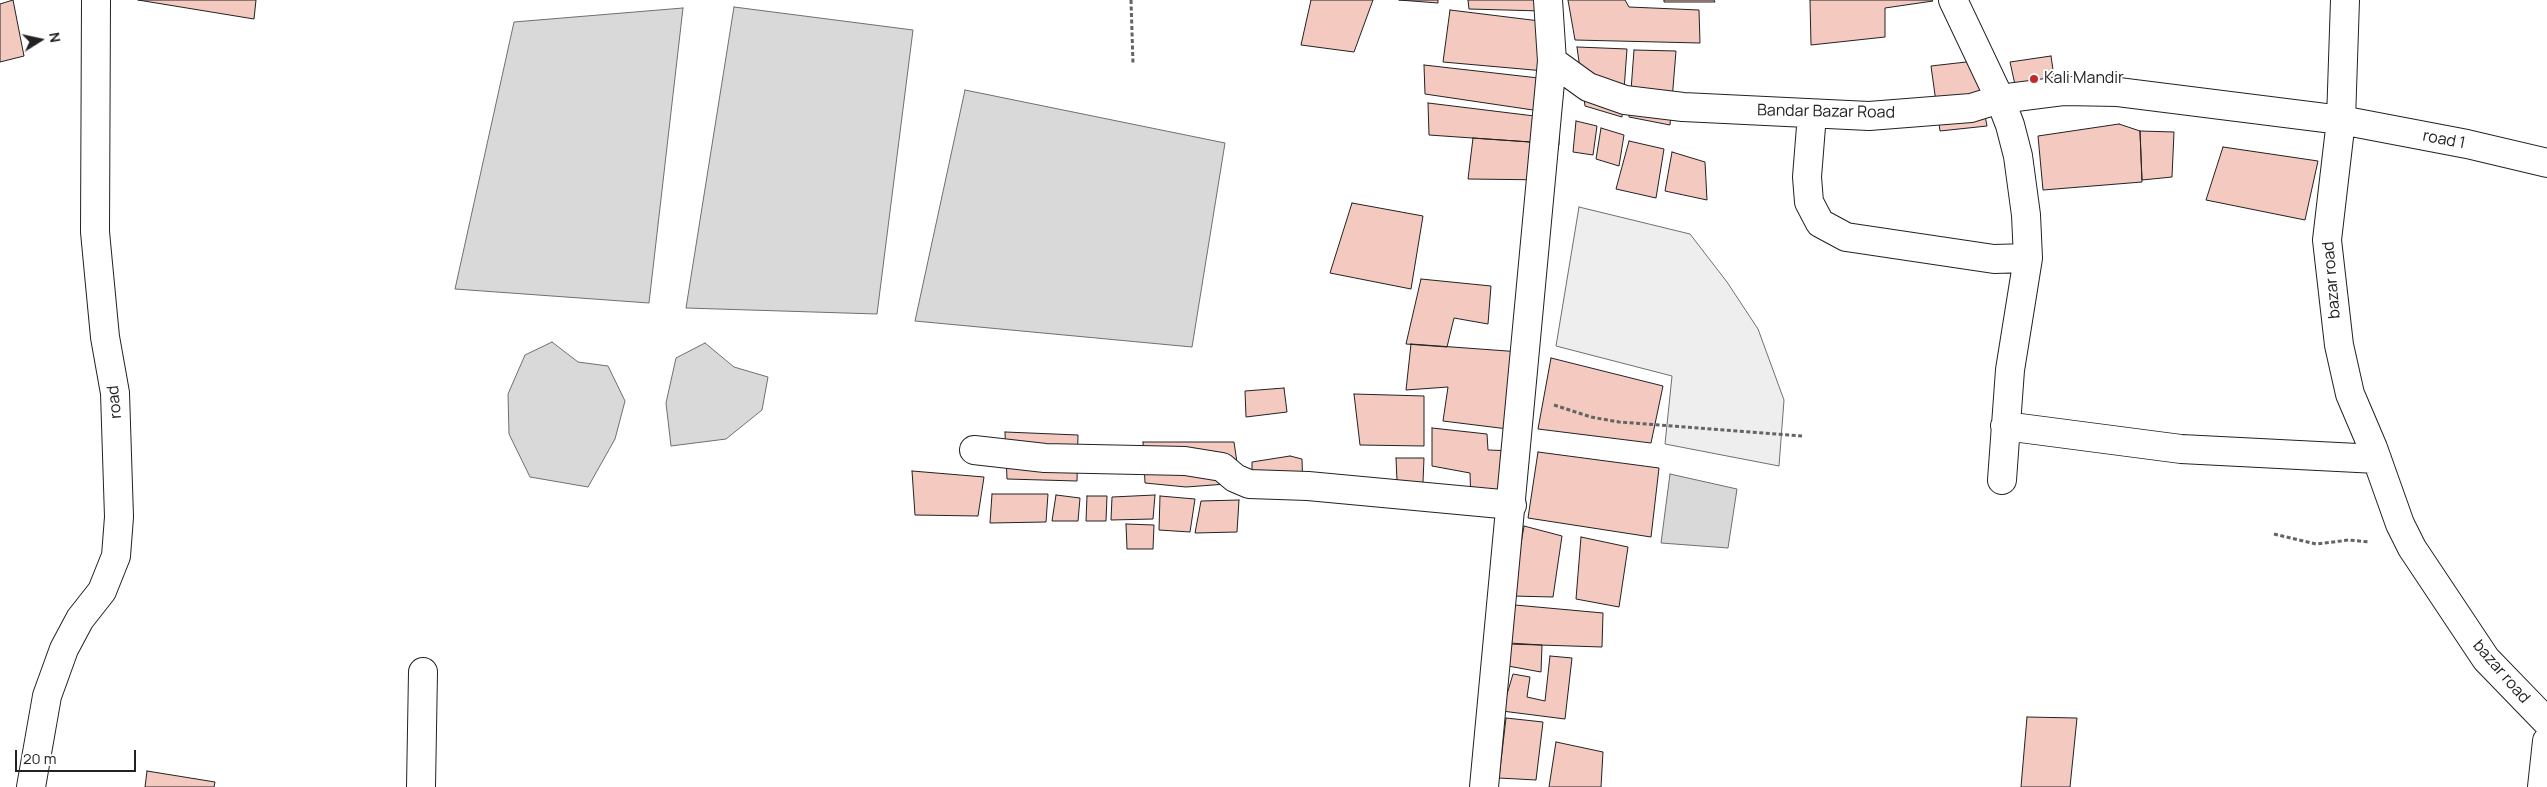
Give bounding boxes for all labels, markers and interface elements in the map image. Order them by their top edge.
north arrow [15,15,65,65]
text: N [45,31,65,44]
place label: Kali Mandir [2044,69,2124,89]
marker: Kali Mandir [2028,73,2040,85]
street label: Bandar Bazar Road [1757,101,1895,123]
street label: road 1 [2421,126,2467,154]
street label: bazar road [2319,240,2345,320]
street label: road [104,385,126,419]
street label: bazar road [2468,636,2534,708]
scale bar [18,740,139,772]
text: 20 m [23,748,56,769]

